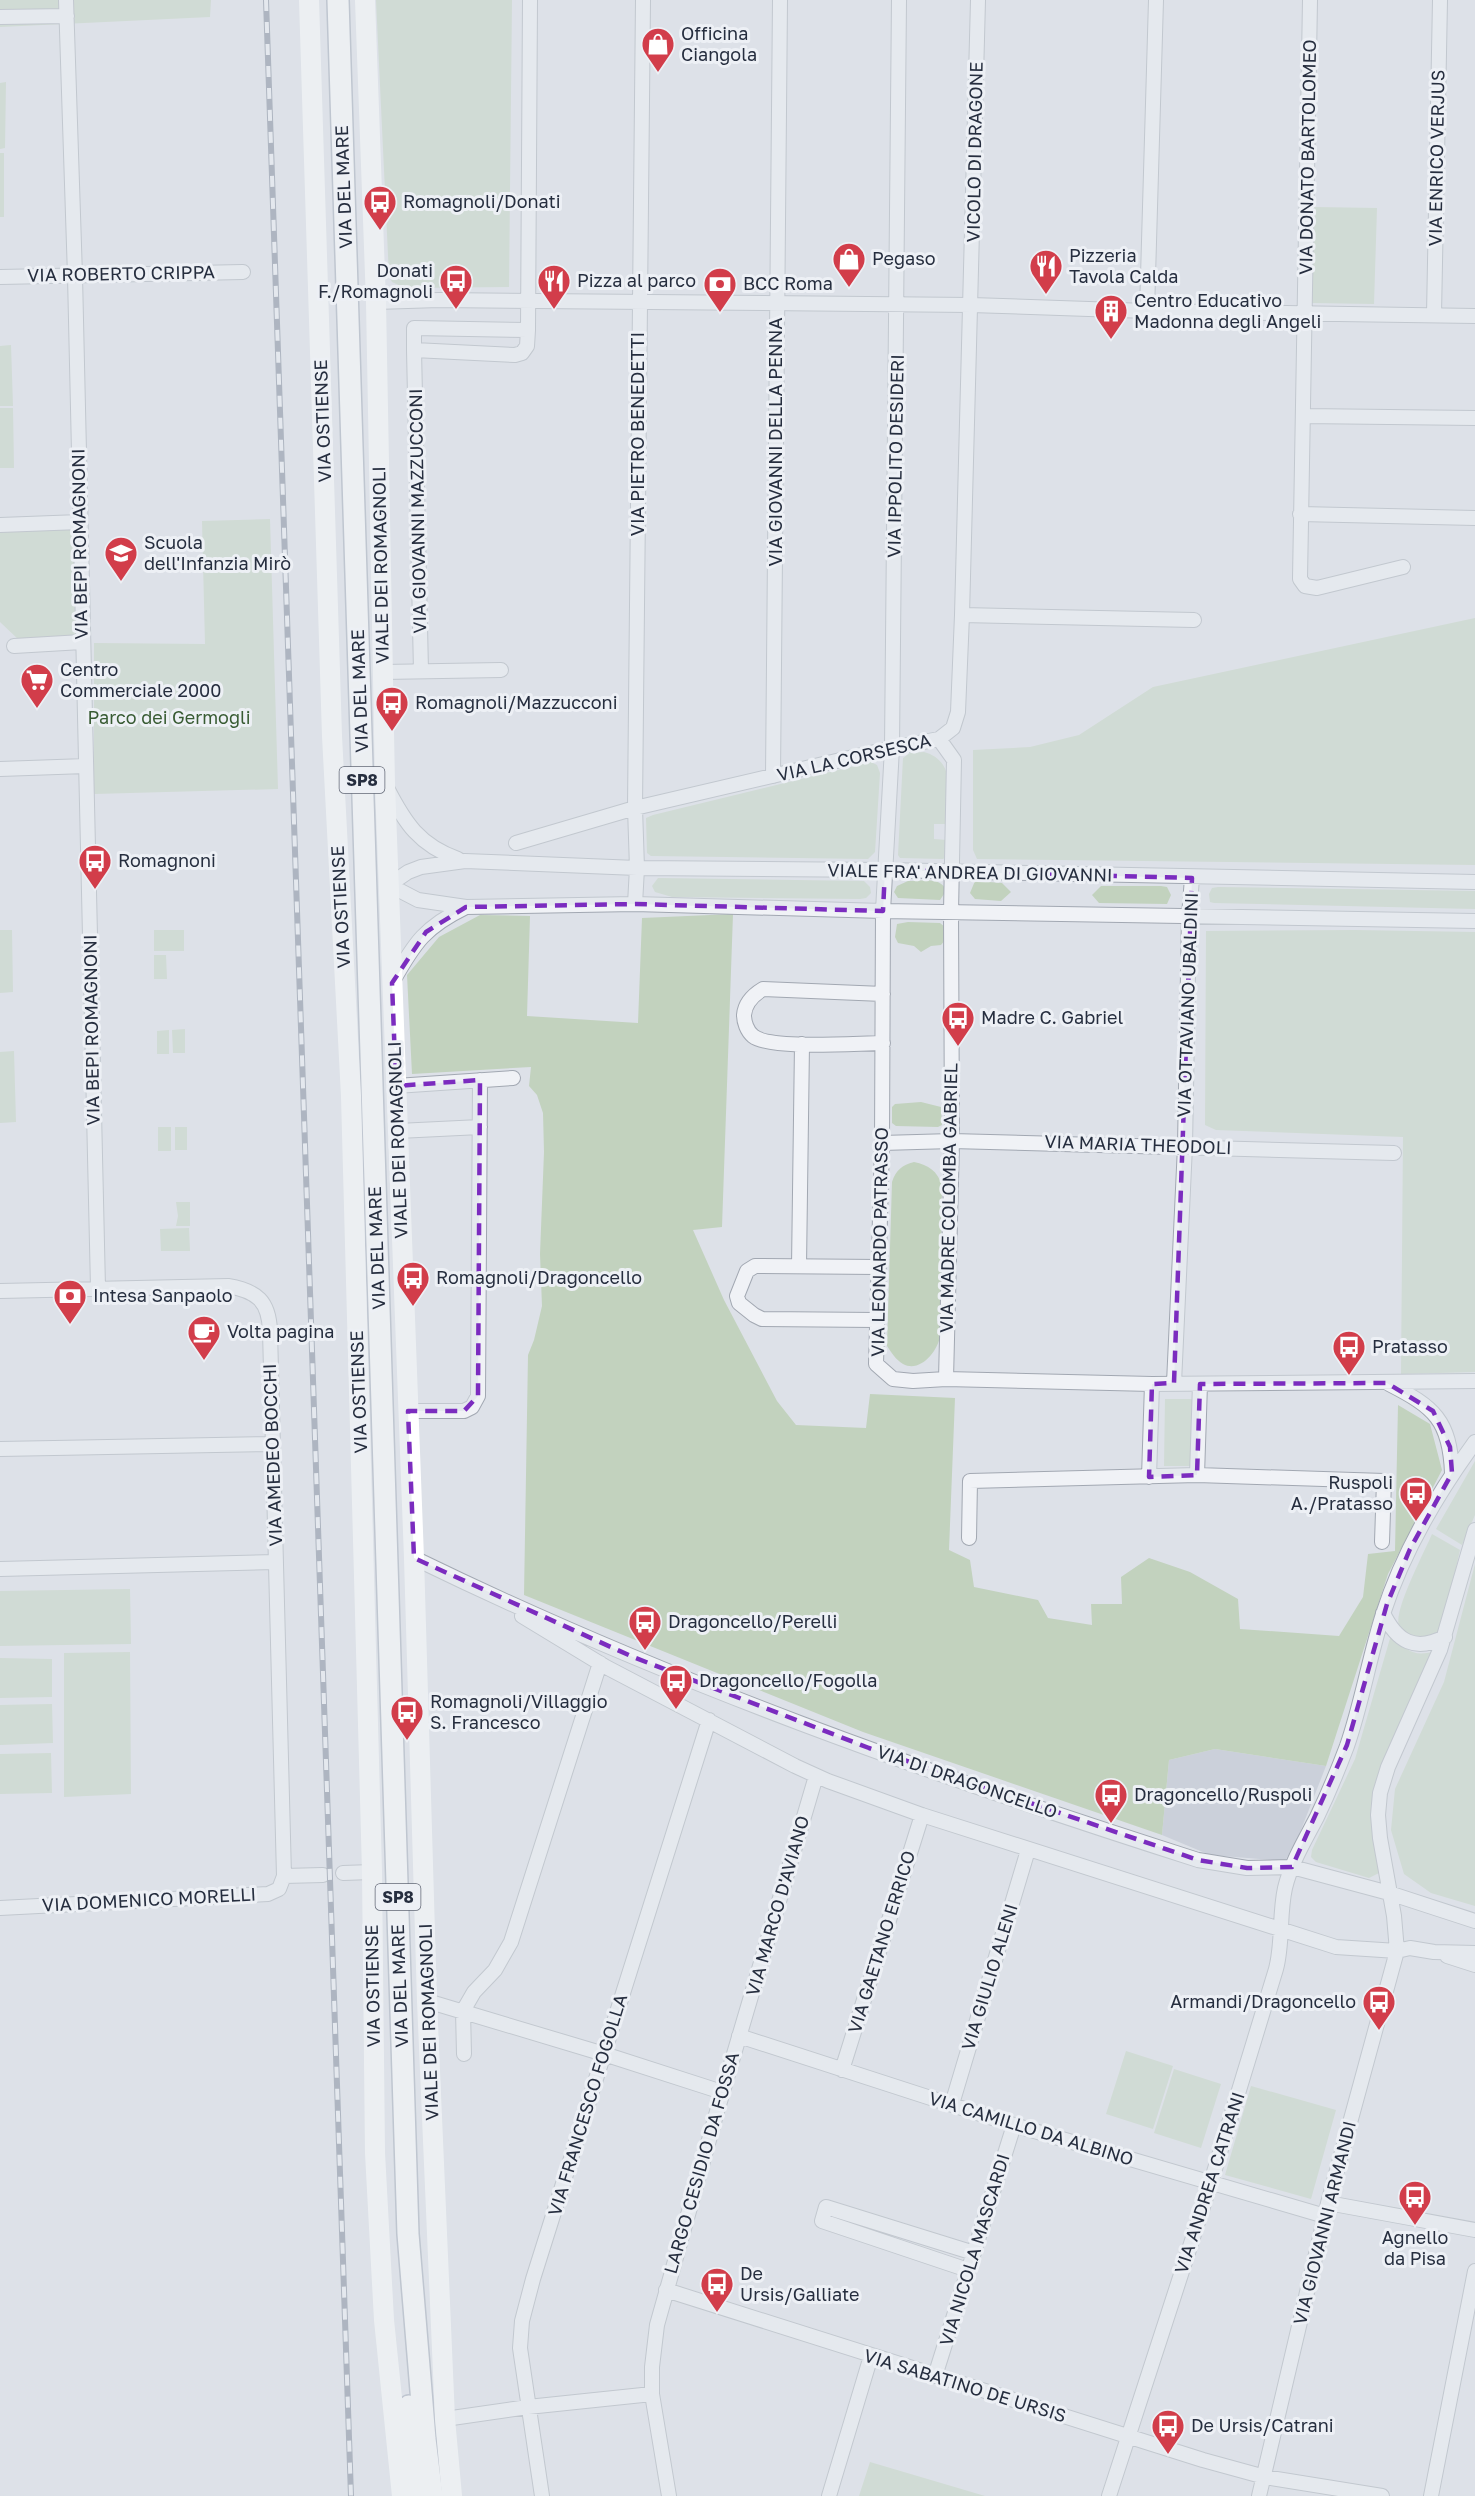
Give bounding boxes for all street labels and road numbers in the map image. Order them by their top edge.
street label: VIA DONATO BARTOLOMEO [1294,39,1320,275]
street label: VICOLO DI DRAGONE [961,62,987,242]
street label: VIA ENRICO VERJUS [1423,69,1449,246]
street label: VIA DEL MARE [330,125,356,249]
street label: VIA ROBERTO CRIPPA [27,260,215,286]
street label: VIA GIOVANNI DELLA PENNA [764,318,786,566]
street label: VIA PIETRO BENEDETTI [626,332,648,536]
street label: VIA IPPOLITO DESIDERI [882,354,908,558]
street label: VIA OSTIENSE [309,359,335,483]
street label: VIA GIOVANNI MAZZUCCONI [404,388,430,634]
street label: VIA BEPI ROMAGNONI [66,448,92,640]
street label: VIALE DEI ROMAGNOLI [367,466,393,664]
street label: VIA DEL MARE [346,629,372,753]
street label: VIA LA CORSESCA [775,729,933,785]
road number: SP8 [340,767,385,793]
street label: VIA OSTIENSE [326,845,354,969]
street label: VIALE FRA' ANDREA DI GIOVANNI [827,859,1113,885]
street label: VIA OTTAVIANO UBALDINI [1172,892,1202,1118]
street label: VIA BEPI ROMAGNONI [78,934,104,1126]
street label: VIALE DEI ROMAGNOLI [383,1041,411,1239]
street label: VIA MADRE COLOMBA GABRIEL [935,1063,961,1333]
street label: VIA LEONARDO PATRASSO [866,1127,892,1357]
street label: VIA MARIA THEODOLI [1044,1130,1232,1158]
street label: VIA DEL MARE [363,1186,389,1310]
street label: VIA OSTIENSE [345,1330,371,1454]
street label: VIA AMEDEO BOCCHI [258,1363,286,1547]
street label: VIA DI DRAGONCELLO [874,1740,1061,1822]
street label: VIA MARCO D'AVIANO [741,1813,813,1998]
street label: VIA GAETANO ERRICO [843,1848,919,2036]
street label: VIA DOMENICO MORELLI [41,1882,257,1916]
road number: SP8 [376,1884,420,1910]
street label: VIA GIULIO ALENI [956,1901,1022,2053]
street label: VIALE DEI ROMAGNOLI [414,1923,442,2121]
street label: VIA OSTIENSE [360,1924,384,2048]
street label: VIA DEL MARE [386,1924,412,2048]
street label: VIA FRANCESCO FOGOLLA [543,1991,631,2218]
street label: LARGO CESIDIO DA FOSSA [659,2049,743,2276]
street label: VIA CAMILLO DA ALBINO [926,2086,1136,2170]
street label: VIA ANDREA CATRANI [1169,2089,1249,2276]
street label: VIA GIOVANNI ARMANDI [1288,2119,1360,2327]
street label: VIA NICOLA MASCARDI [934,2151,1014,2348]
street label: VIA SABATINO DE URSIS [861,2344,1069,2426]

